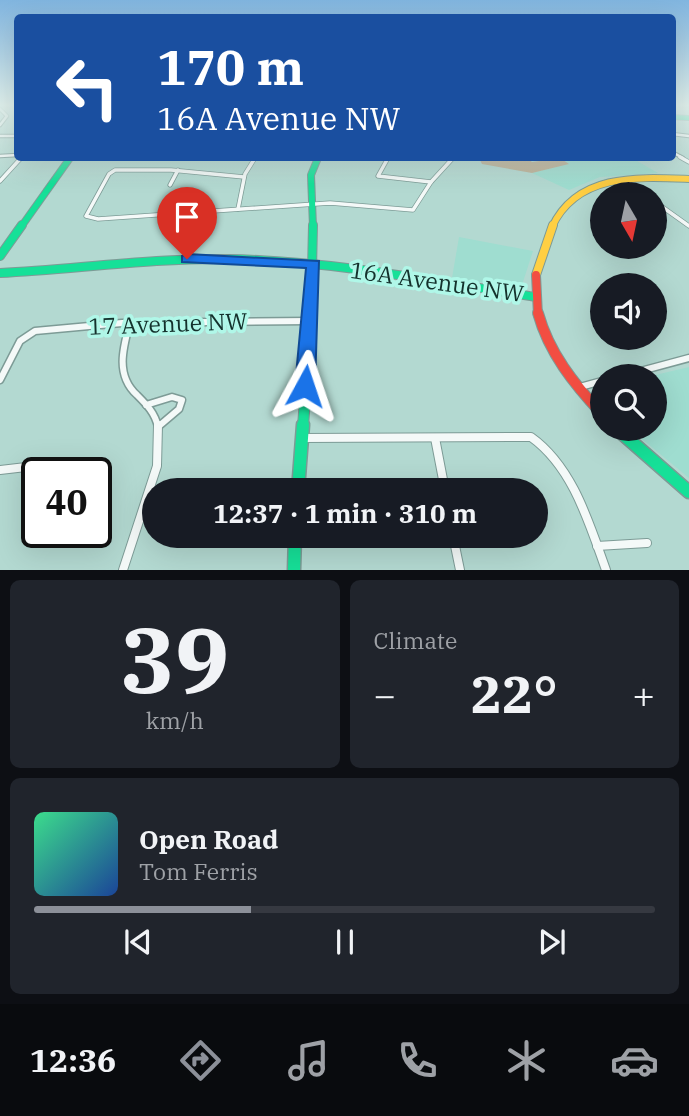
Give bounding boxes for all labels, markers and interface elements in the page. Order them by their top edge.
text: 170 m [157,35,304,98]
icon: left [42,42,133,133]
text: 16A Avenue NW [157,97,401,139]
north arrow [590,182,667,259]
map controls [590,182,667,441]
pin [157,187,217,259]
icon: arrive [168,198,206,236]
street label: 16A Avenue NW [348,254,526,308]
button: sound [590,273,667,350]
street label: 17 Avenue NW [88,305,248,341]
position arrow [268,349,342,423]
button: search [590,364,667,441]
speed limit sign: 40 [21,457,112,548]
text: 12:37 · 1 min · 310 m [213,496,477,530]
text: 39 [120,600,229,718]
text: Climate [374,625,457,655]
text: 22° [471,660,558,727]
text: − [374,670,396,719]
text: + [632,670,655,719]
text: km/h [146,705,204,735]
text: Open Road [139,822,278,856]
text: Tom Ferris [139,856,258,886]
icon: previous [119,923,157,961]
icon: pause [326,923,364,961]
icon: next [533,923,571,961]
icon: directions [176,1036,225,1085]
icon: music [284,1036,333,1085]
icon: phone [393,1036,442,1085]
icon: climate [502,1036,551,1085]
icon: car [610,1036,659,1085]
text: 12:36 [30,1039,116,1081]

